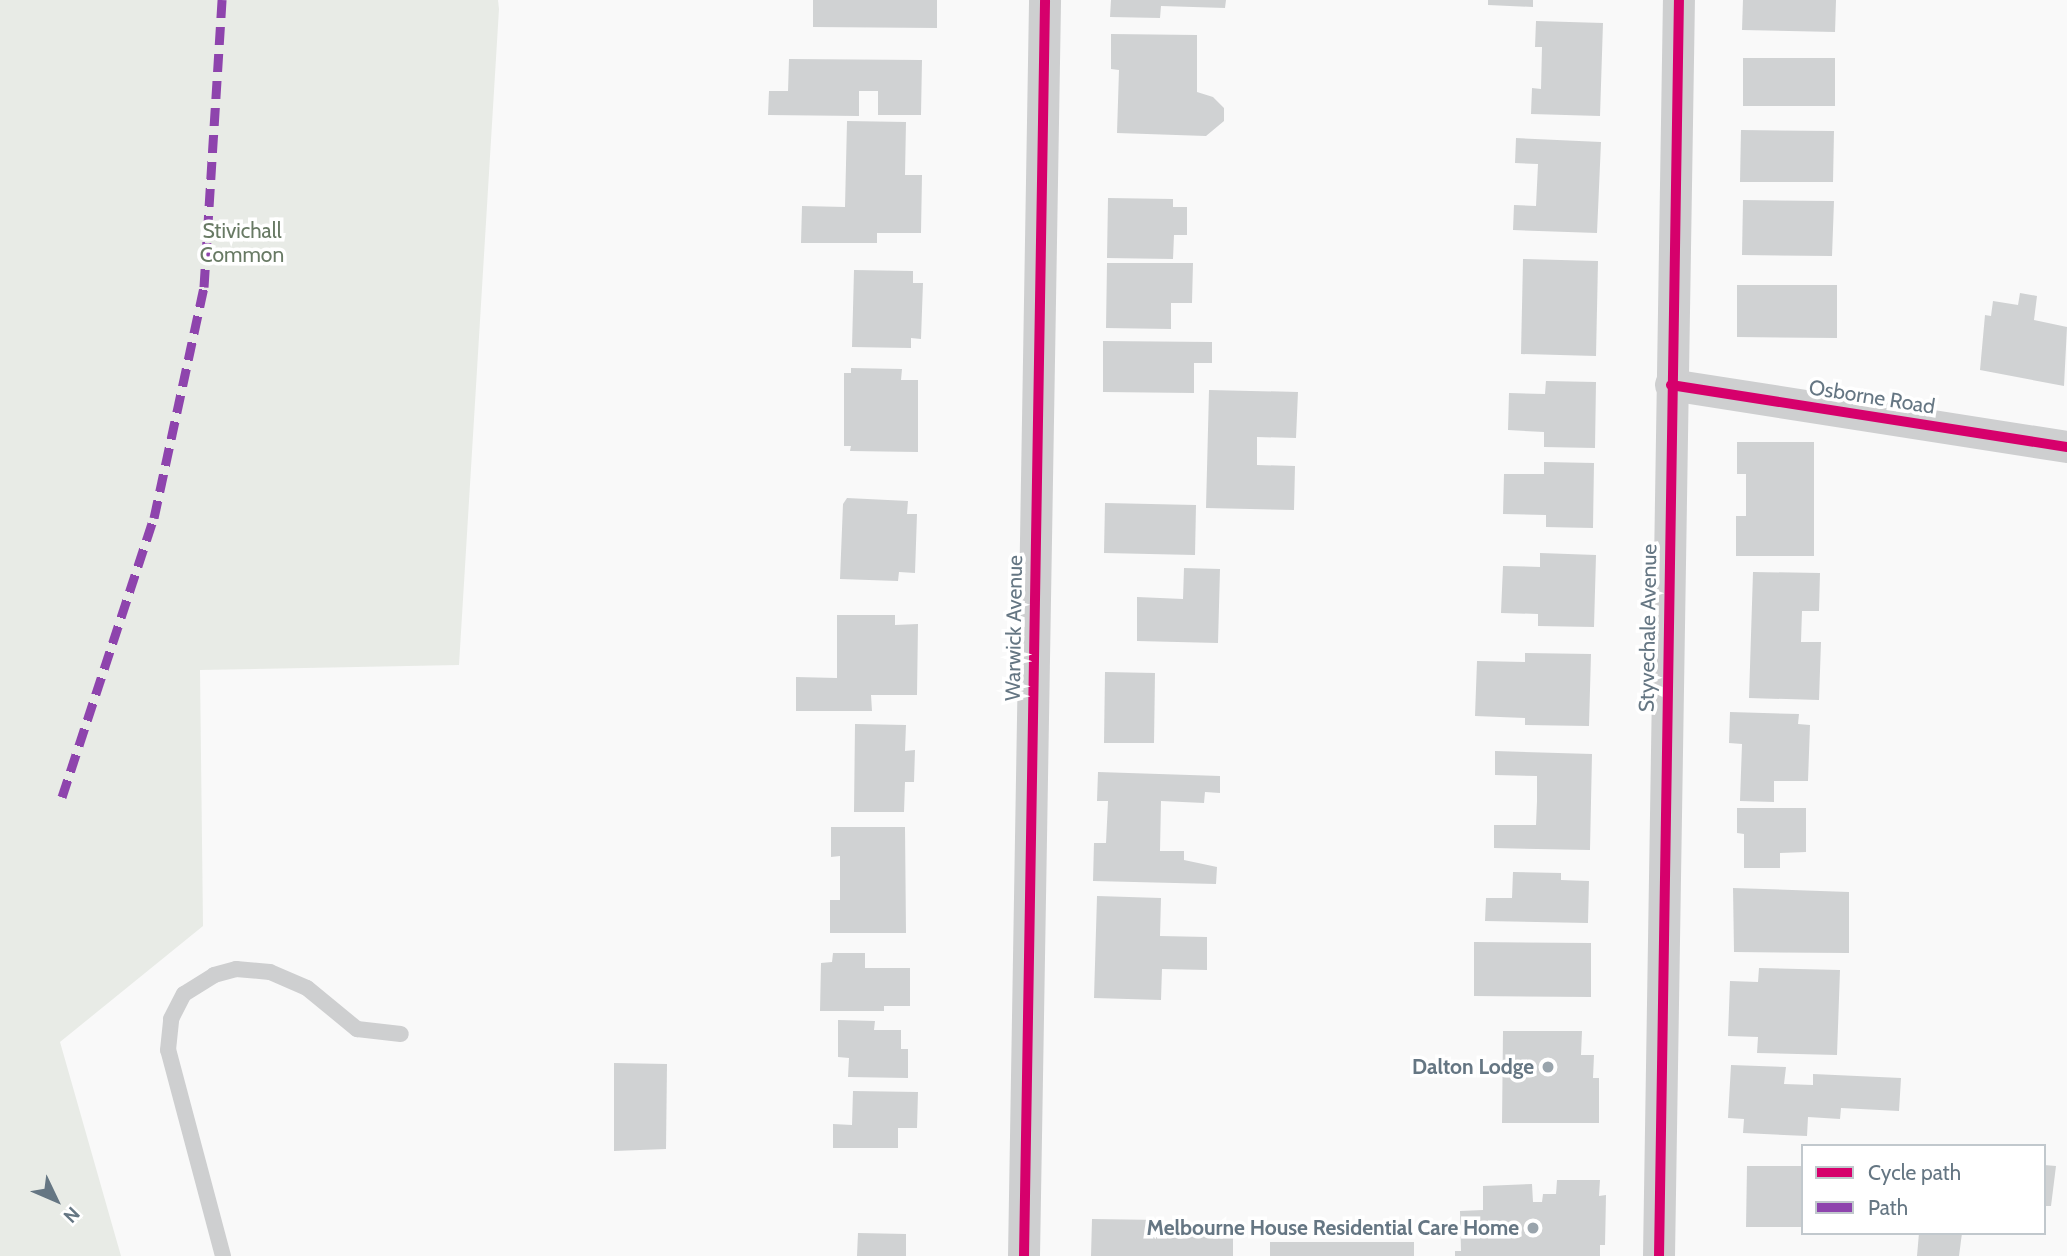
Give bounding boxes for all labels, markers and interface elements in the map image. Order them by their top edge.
park label: Stivichall Common [200,218,284,268]
street label: Osborne Road [1807,375,1937,419]
street label: Styvechale Avenue [1634,544,1662,712]
street label: Warwick Avenue [1000,555,1028,701]
place label: Dalton Lodge [1412,1054,1534,1080]
marker: Dalton Lodge [1540,1059,1556,1075]
legend [1801,1144,2046,1235]
text: Cycle path [1868,1160,1961,1185]
north arrow [21,1165,91,1235]
text: Path [1868,1195,1908,1220]
text: N [59,1202,84,1228]
place label: Melbourne House Residential Care Home [1146,1215,1519,1241]
marker: Melbourne House Residential Care Home [1525,1220,1541,1236]

